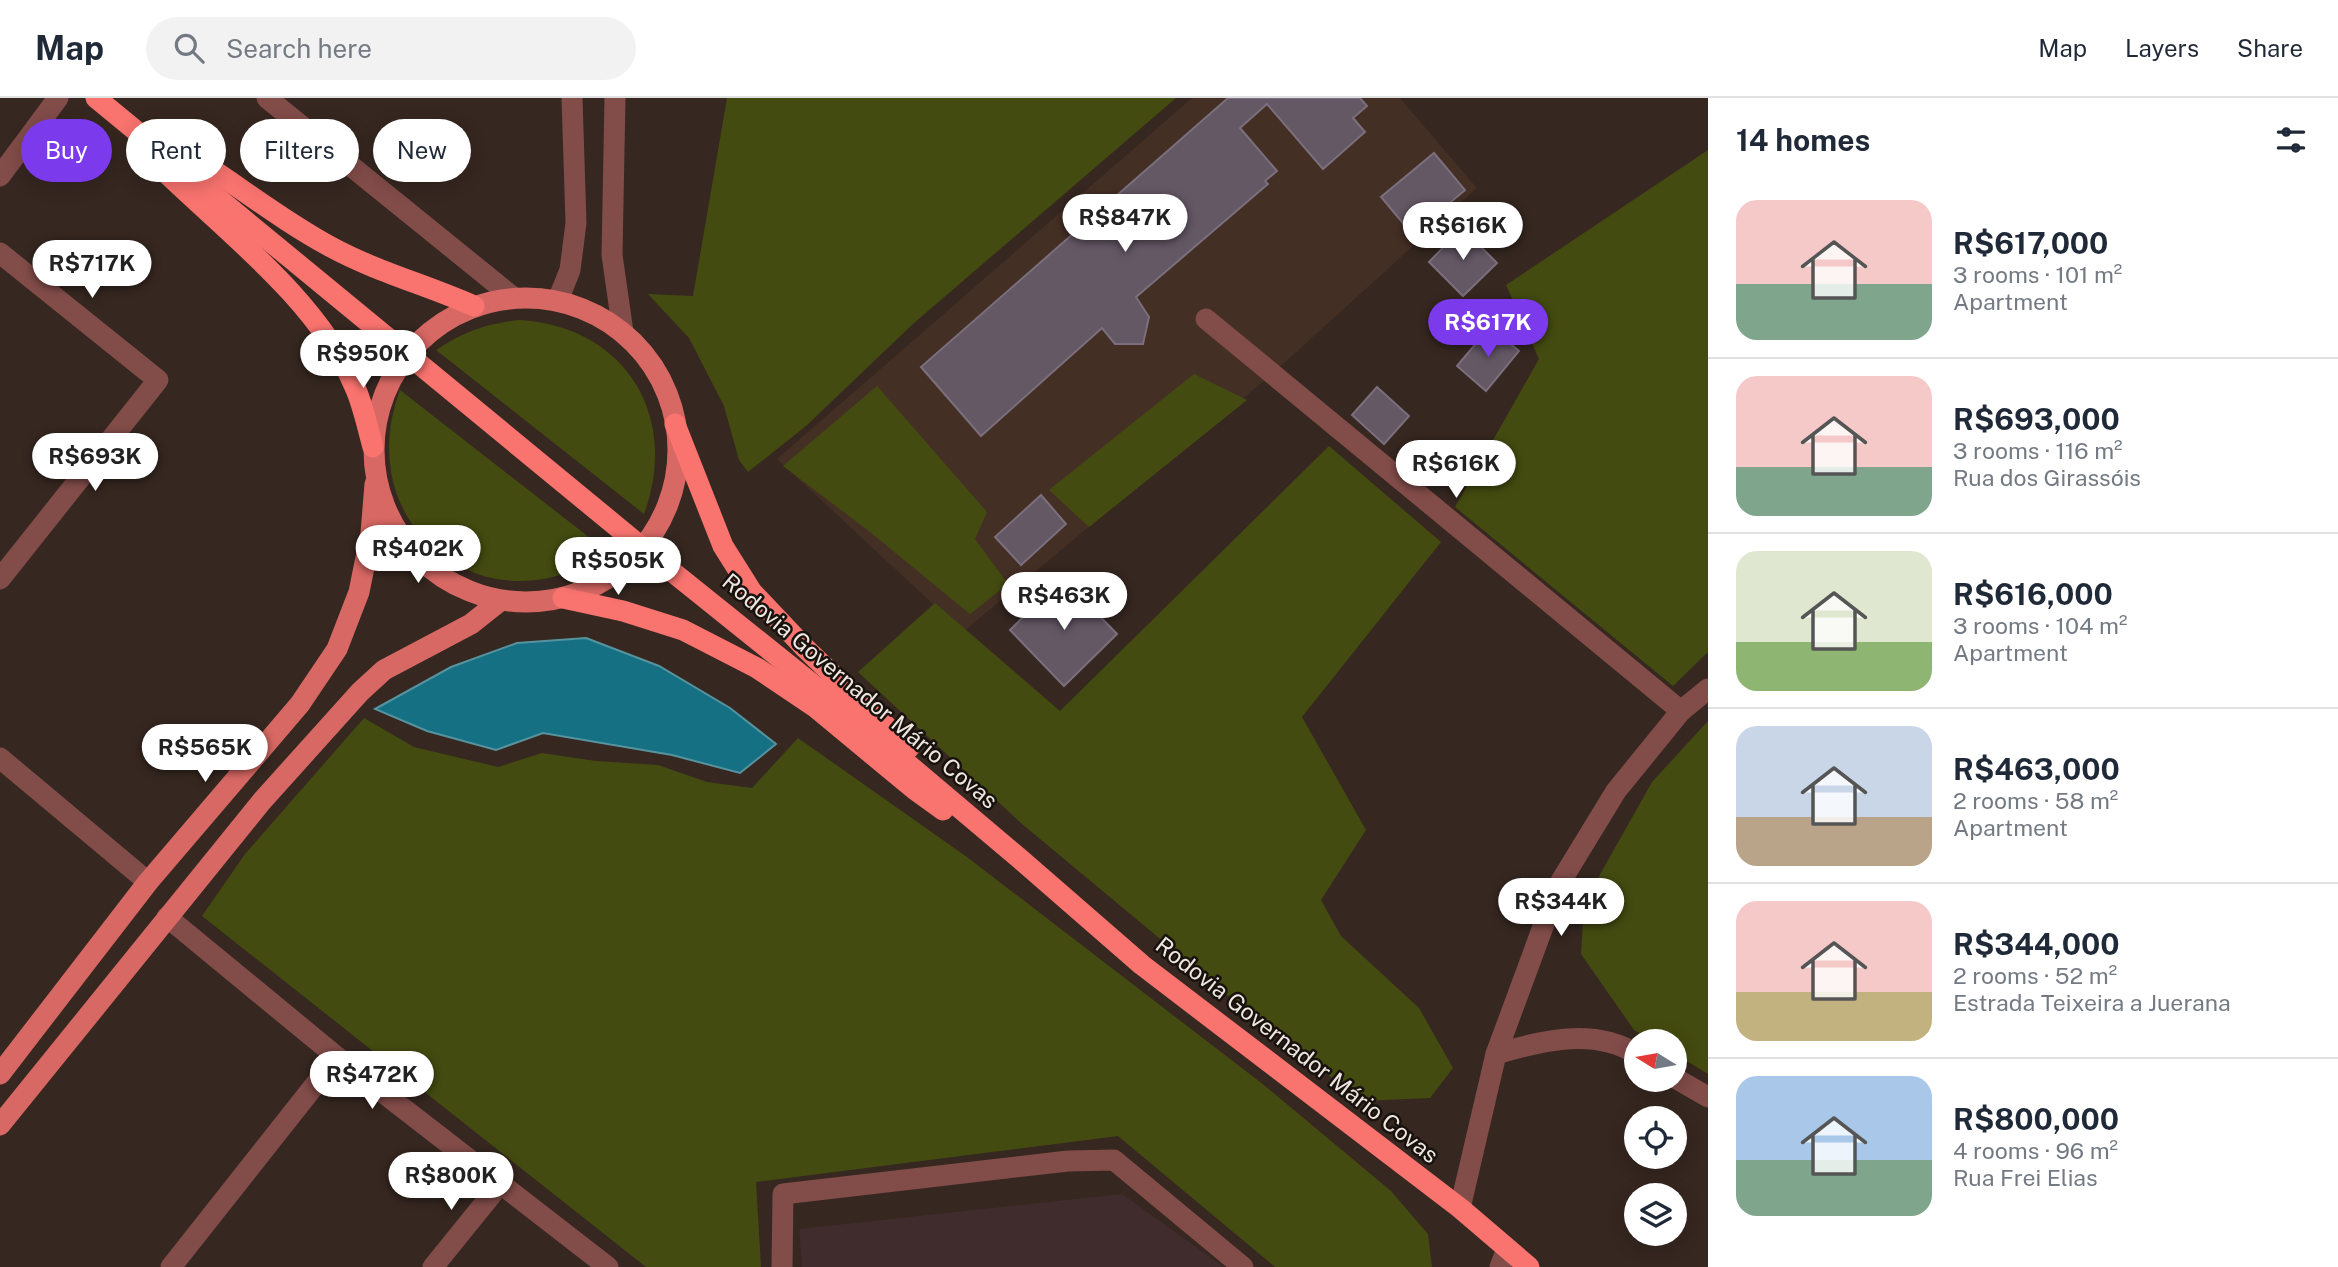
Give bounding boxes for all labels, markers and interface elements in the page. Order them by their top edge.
search box [146,17,636,80]
text: Map [35,29,104,67]
icon: search [170,29,208,67]
text: Search here [226,33,372,64]
text: Map [2038,34,2087,62]
text: Layers [2125,34,2199,62]
text: Share [2237,34,2303,62]
chip: Buy [21,119,112,182]
chip: Rent [126,119,226,182]
chip: Filters [240,119,359,182]
chip: New [373,119,471,182]
icon: filters [2272,121,2310,159]
text: 14 homes [1736,122,1870,158]
pin: R$847K [1068,194,1182,254]
pin: R$616K [1406,202,1520,262]
text: R$847K [1079,203,1172,230]
text: R$616K [1419,211,1507,238]
text: R$617,000 [1953,225,2108,261]
icon: home [1792,228,1876,312]
pin: R$717K [35,240,149,300]
text: R$717K [48,249,136,276]
text: 3 rooms · 101 m² [1953,261,2122,288]
text: Apartment [1953,288,2068,315]
pin: R$617K [1431,300,1545,359]
text: R$617K [1444,308,1532,335]
pin: R$950K [306,330,420,390]
text: R$950K [316,339,410,366]
text: R$693,000 [1953,401,2120,437]
icon: home [1792,404,1876,488]
pin: R$693K [38,434,152,493]
text: 3 rooms · 116 m² [1953,437,2123,464]
pin: R$616K [1399,440,1513,500]
text: R$693K [48,442,142,469]
text: R$616K [1412,449,1500,476]
text: Rua dos Girassóis [1953,464,2141,491]
pin: R$402K [361,526,475,585]
text: R$402K [372,534,464,561]
pin: R$505K [561,538,675,597]
text: R$505K [571,546,665,573]
street label: Rodovia Governador Mário Covas [717,568,1003,814]
pin: R$463K [1007,573,1121,632]
text: R$616,000 [1953,576,2113,612]
icon: home [1792,579,1876,663]
text: R$463K [1017,581,1111,608]
text: 3 rooms · 104 m² [1953,612,2127,639]
text: Apartment [1953,639,2068,666]
pin: R$565K [148,724,262,784]
text: R$565K [158,733,252,760]
text: R$463,000 [1953,751,2120,787]
icon: home [1792,754,1876,838]
text: 2 rooms · 58 m² [1953,787,2118,814]
text: Apartment [1953,814,2068,841]
pin: R$344K [1504,878,1618,938]
text: R$344K [1514,887,1608,914]
text: R$344,000 [1953,926,2120,962]
icon: home [1792,929,1876,1013]
street label: Rodovia Governador Mário Covas [1151,931,1444,1168]
text: 2 rooms · 52 m² [1953,962,2117,989]
text: Estrada Teixeira a Juerana [1953,989,2231,1016]
north arrow [1624,1029,1687,1092]
map controls [1624,1029,1687,1246]
pin: R$472K [315,1052,429,1111]
text: R$472K [326,1060,418,1087]
text: R$800,000 [1953,1101,2119,1137]
icon: home [1792,1104,1876,1188]
button: locate [1624,1106,1687,1169]
text: 4 rooms · 96 m² [1953,1137,2118,1164]
pin: R$800K [394,1152,508,1212]
text: R$800K [404,1161,498,1188]
text: Rua Frei Elias [1953,1164,2098,1191]
button: layers [1624,1183,1687,1246]

